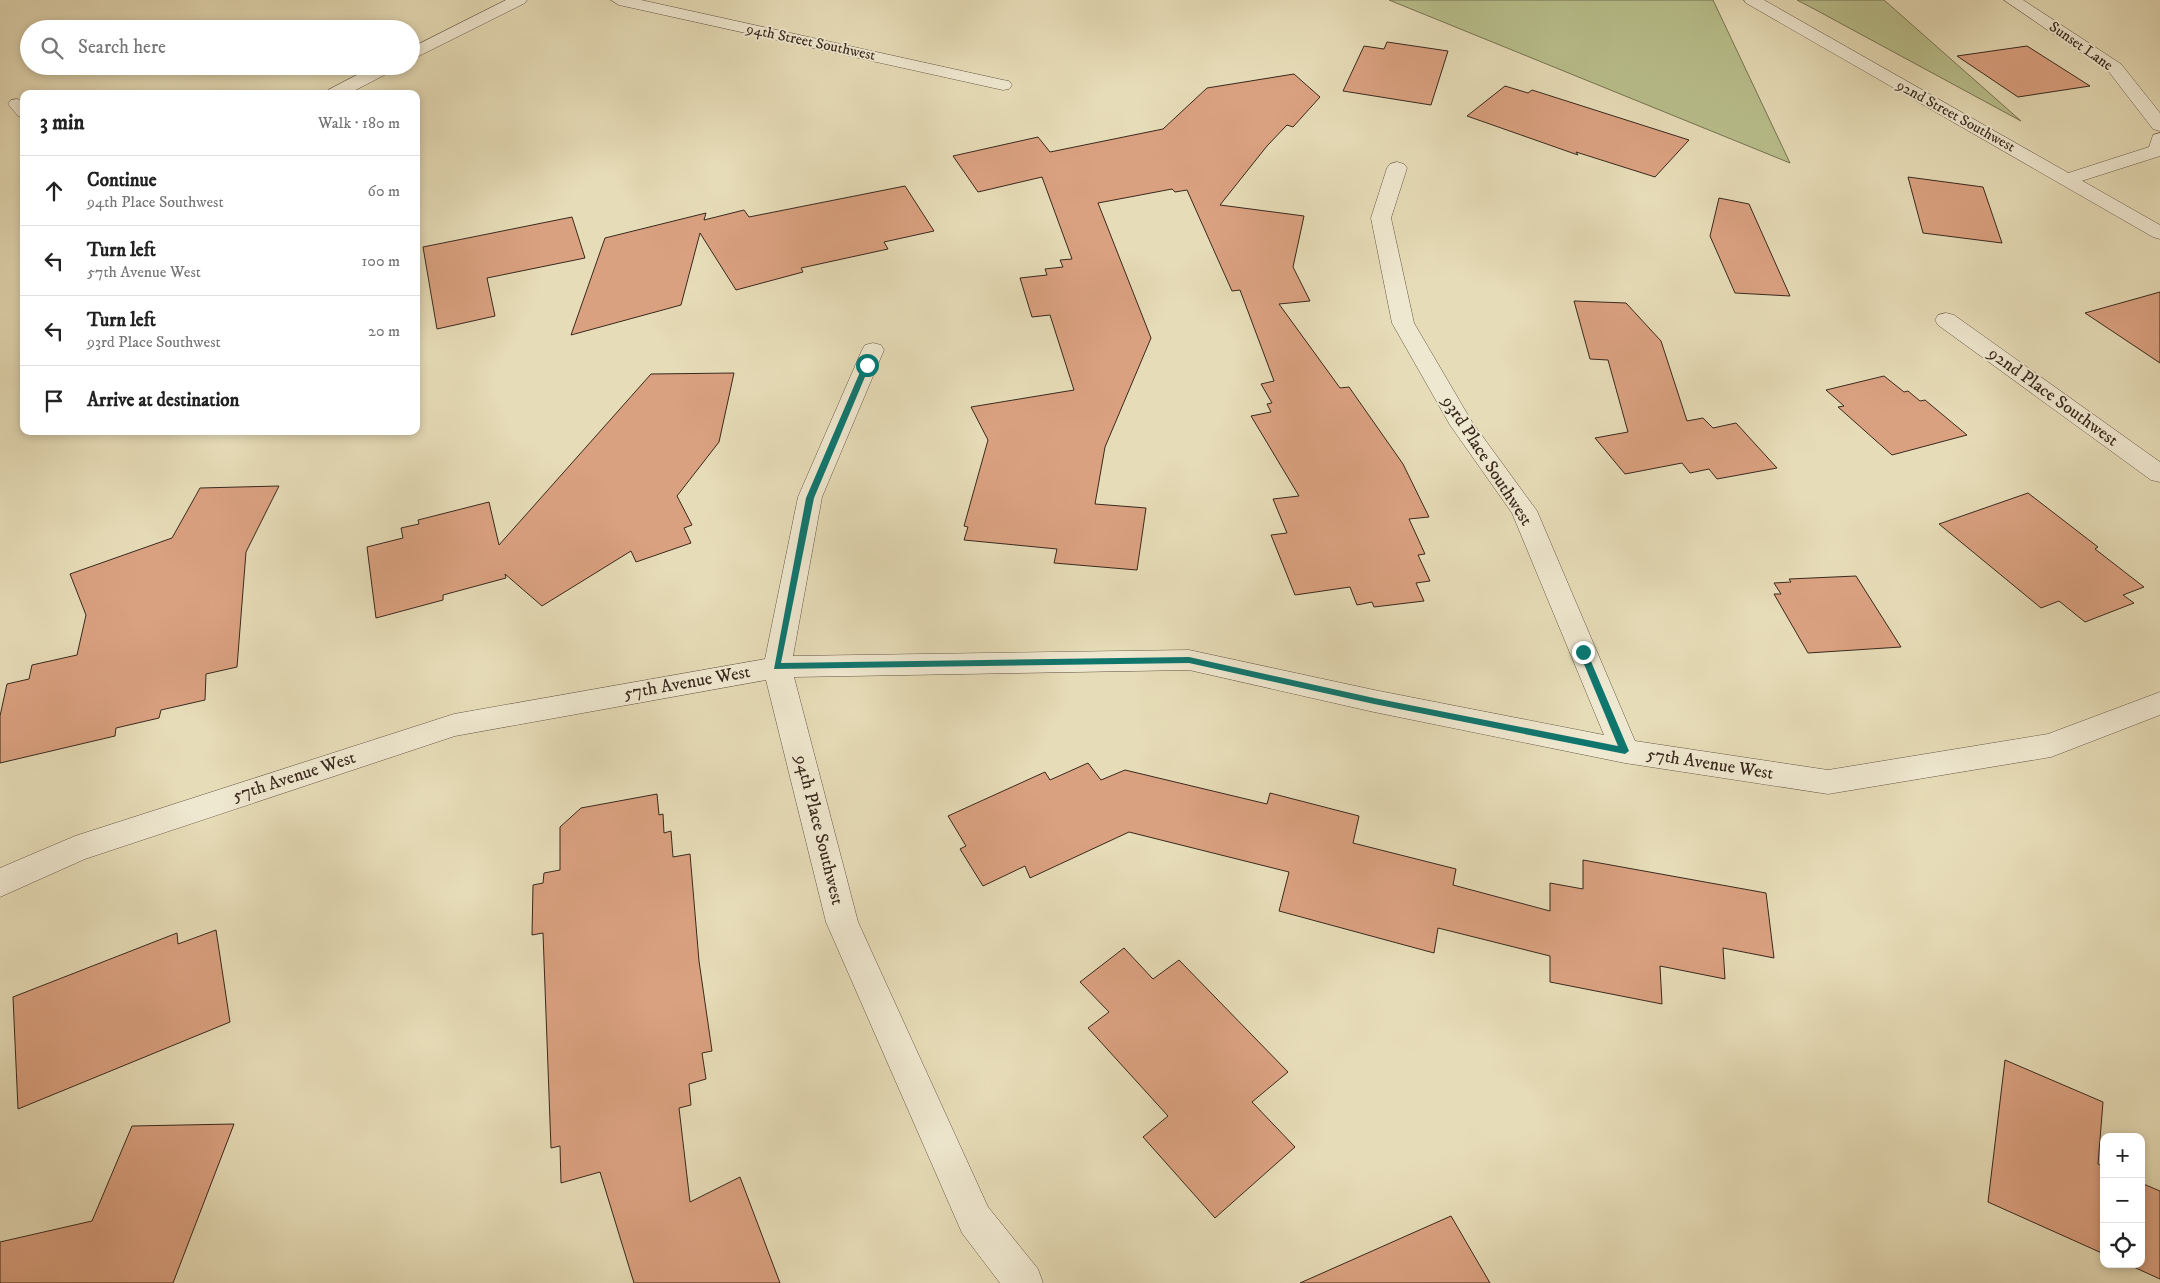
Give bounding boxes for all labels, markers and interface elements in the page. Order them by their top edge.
street label: Sunset Lane [2045,17,2117,75]
street label: 94th Street Southwest [744,19,877,65]
search box [20,20,420,75]
icon: search [38,34,66,62]
text: Search here [78,36,166,59]
street label: 92nd Street Southwest [1893,75,2019,157]
text: 3 min [40,110,85,136]
text: Walk · 180 m [318,113,400,133]
text: Continue [87,169,157,192]
icon: ahead [40,177,68,205]
text: 60 m [368,181,400,201]
text: 94th Place Southwest [87,192,224,212]
text: Turn left [87,239,156,262]
icon: left [40,247,68,275]
text: 100 m [362,251,400,271]
text: 57th Avenue West [87,262,201,282]
text: Turn left [87,309,156,332]
icon: left [40,317,68,345]
text: 20 m [368,321,400,341]
text: 93rd Place Southwest [87,332,221,352]
street label: 92nd Place Southwest [1983,342,2122,452]
route start [856,354,879,377]
icon: arrive [40,387,68,415]
text: Arrive at destination [87,389,239,412]
street label: 93rd Place Southwest [1436,391,1537,530]
route end [1572,641,1595,664]
street label: 57th Avenue West [622,661,752,705]
street label: 57th Avenue West [1645,743,1775,785]
street label: 57th Avenue West [230,747,359,807]
street label: 94th Place Southwest [790,752,848,907]
map controls [2100,1133,2145,1268]
button: + [2100,1133,2145,1178]
button: − [2100,1178,2145,1223]
button: locate [2100,1223,2145,1268]

